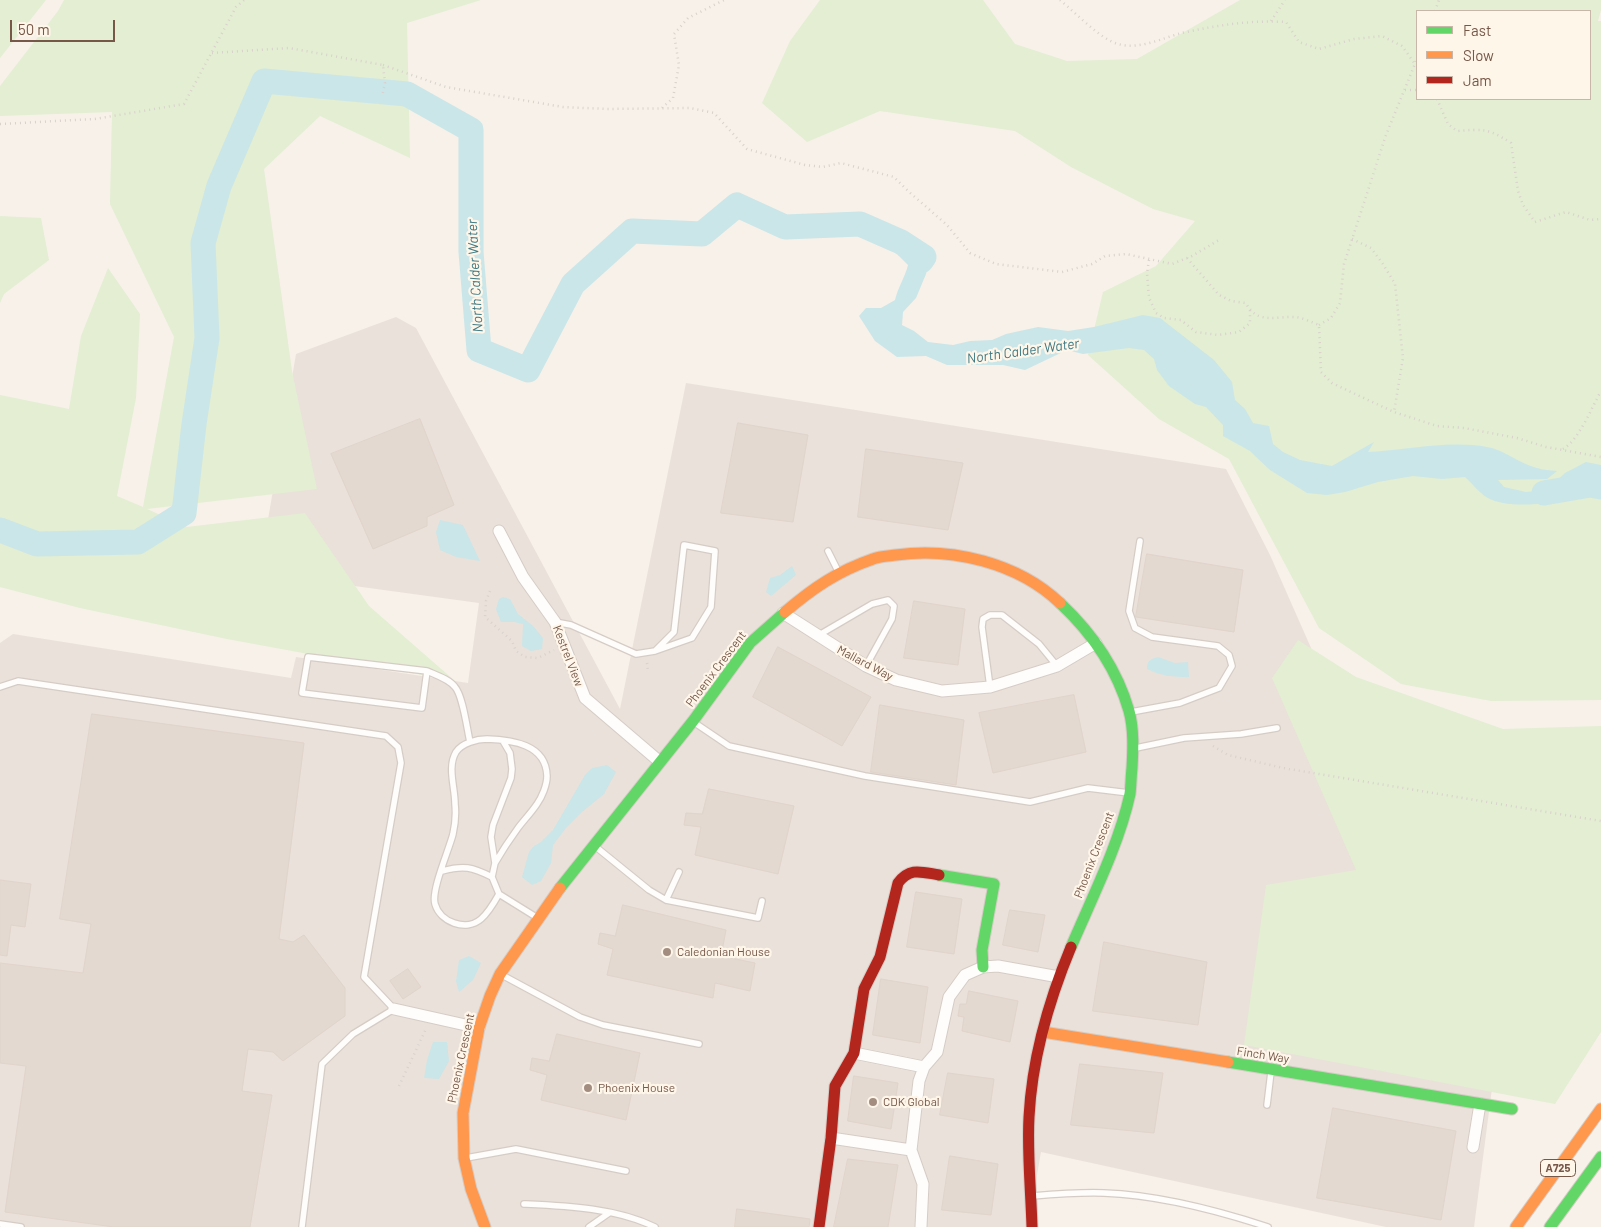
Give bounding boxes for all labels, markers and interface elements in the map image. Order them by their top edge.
scale bar [12,10,118,42]
legend [1416,10,1591,100]
text: 50 m [18,20,50,38]
text: Fast [1463,21,1491,39]
text: Slow [1463,46,1494,64]
text: Jam [1463,71,1492,89]
water label: North Calder Water [464,219,486,333]
water label: North Calder Water [966,335,1080,367]
street label: Kestrel View [550,623,586,689]
street label: Phoenix Crescent [683,628,749,710]
street label: Mallard Way [835,642,895,684]
street label: Phoenix Crescent [1071,810,1117,900]
place label: Caledonian House [677,945,770,959]
marker: Caledonian House [661,946,673,958]
street label: Phoenix Crescent [444,1012,478,1104]
street label: Finch Way [1236,1044,1290,1066]
place label: Phoenix House [598,1081,675,1095]
marker: Phoenix House [582,1082,594,1094]
place label: CDK Global [883,1095,940,1109]
marker: CDK Global [867,1096,879,1108]
road number: A725 [1540,1160,1576,1176]

